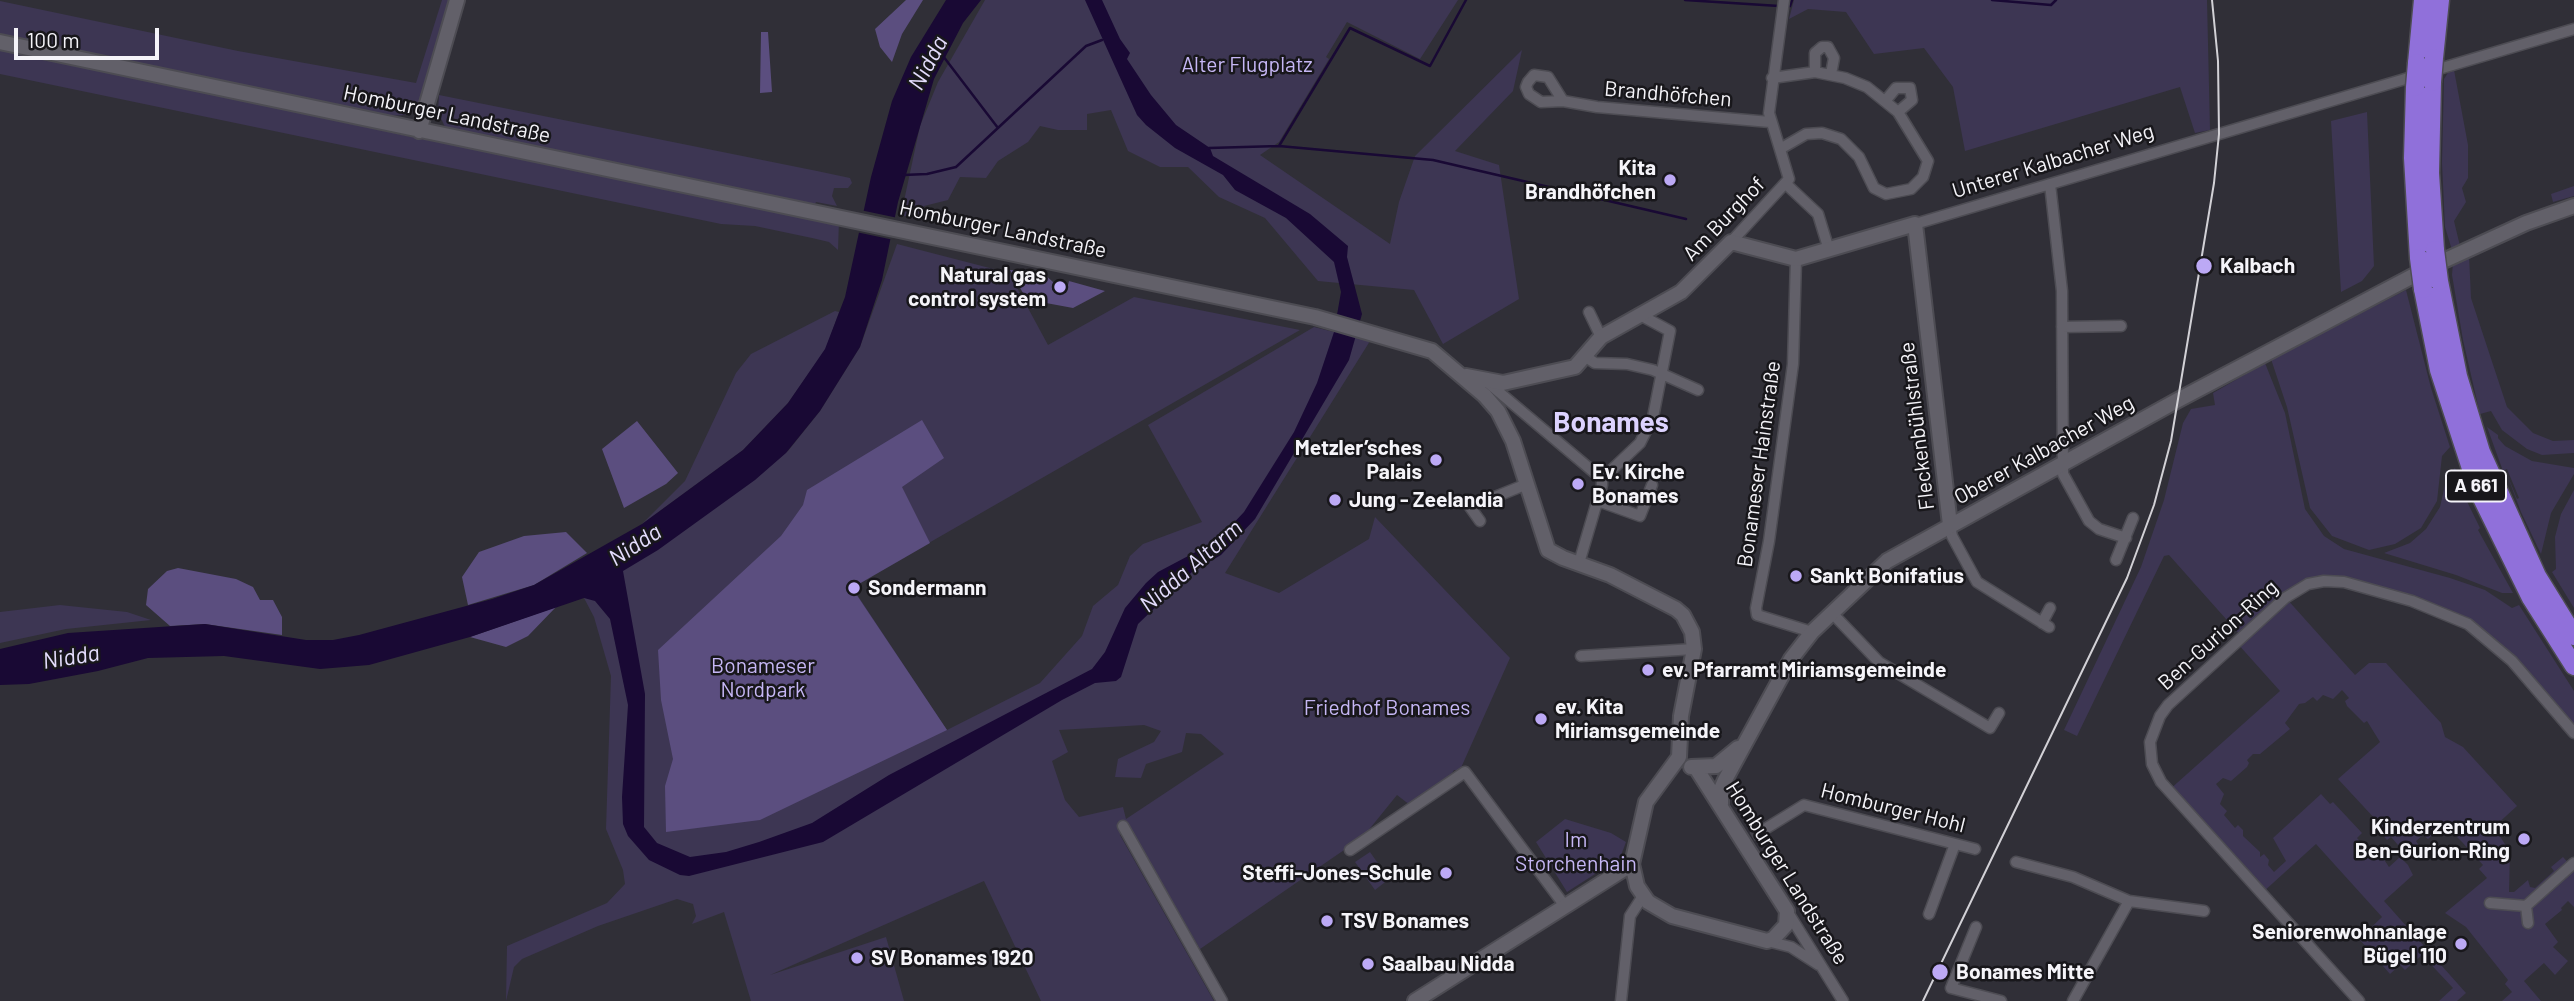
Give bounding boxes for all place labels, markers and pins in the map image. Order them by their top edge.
place label: Kita Brandhöfchen [1525,155,1656,205]
marker: Kita Brandhöfchen [1662,172,1678,188]
place label: Kalbach [2220,253,2295,279]
marker: Kalbach [2194,256,2214,276]
place label: Natural gas control system [908,262,1046,312]
marker: Natural gas control system [1052,279,1068,295]
place label: Metzler’sches Palais [1295,435,1422,485]
marker: Metzler’sches Palais [1428,452,1444,468]
place label: Ev. Kirche Bonames [1592,459,1685,509]
marker: Ev. Kirche Bonames [1570,476,1586,492]
place label: Jung - Zeelandia [1349,487,1503,513]
marker: Jung - Zeelandia [1327,492,1343,508]
place label: Sankt Bonifatius [1810,563,1964,589]
marker: Sankt Bonifatius [1788,568,1804,584]
place label: Sondermann [868,575,987,601]
marker: Sondermann [846,580,862,596]
place label: ev. Pfarramt Miriamsgemeinde [1662,657,1946,683]
marker: ev. Pfarramt Miriamsgemeinde [1640,662,1656,678]
place label: ev. Kita Miriamsgemeinde [1555,694,1720,744]
marker: ev. Kita Miriamsgemeinde [1533,711,1549,727]
place label: Kinderzentrum Ben-Gurion-Ring [2355,814,2510,864]
marker: Kinderzentrum Ben-Gurion-Ring [2516,831,2532,847]
place label: Steffi-Jones-Schule [1242,860,1432,886]
marker: Steffi-Jones-Schule [1438,865,1454,881]
place label: TSV Bonames [1341,908,1469,934]
marker: TSV Bonames [1319,913,1335,929]
place label: Seniorenwohnanlage Bügel 110 [2252,919,2447,969]
marker: Seniorenwohnanlage Bügel 110 [2453,936,2469,952]
place label: SV Bonames 1920 [871,945,1033,971]
marker: SV Bonames 1920 [849,950,865,966]
place label: Saalbau Nidda [1382,951,1515,977]
marker: Saalbau Nidda [1360,956,1376,972]
place label: Bonames Mitte [1956,959,2094,985]
marker: Bonames Mitte [1930,962,1950,982]

